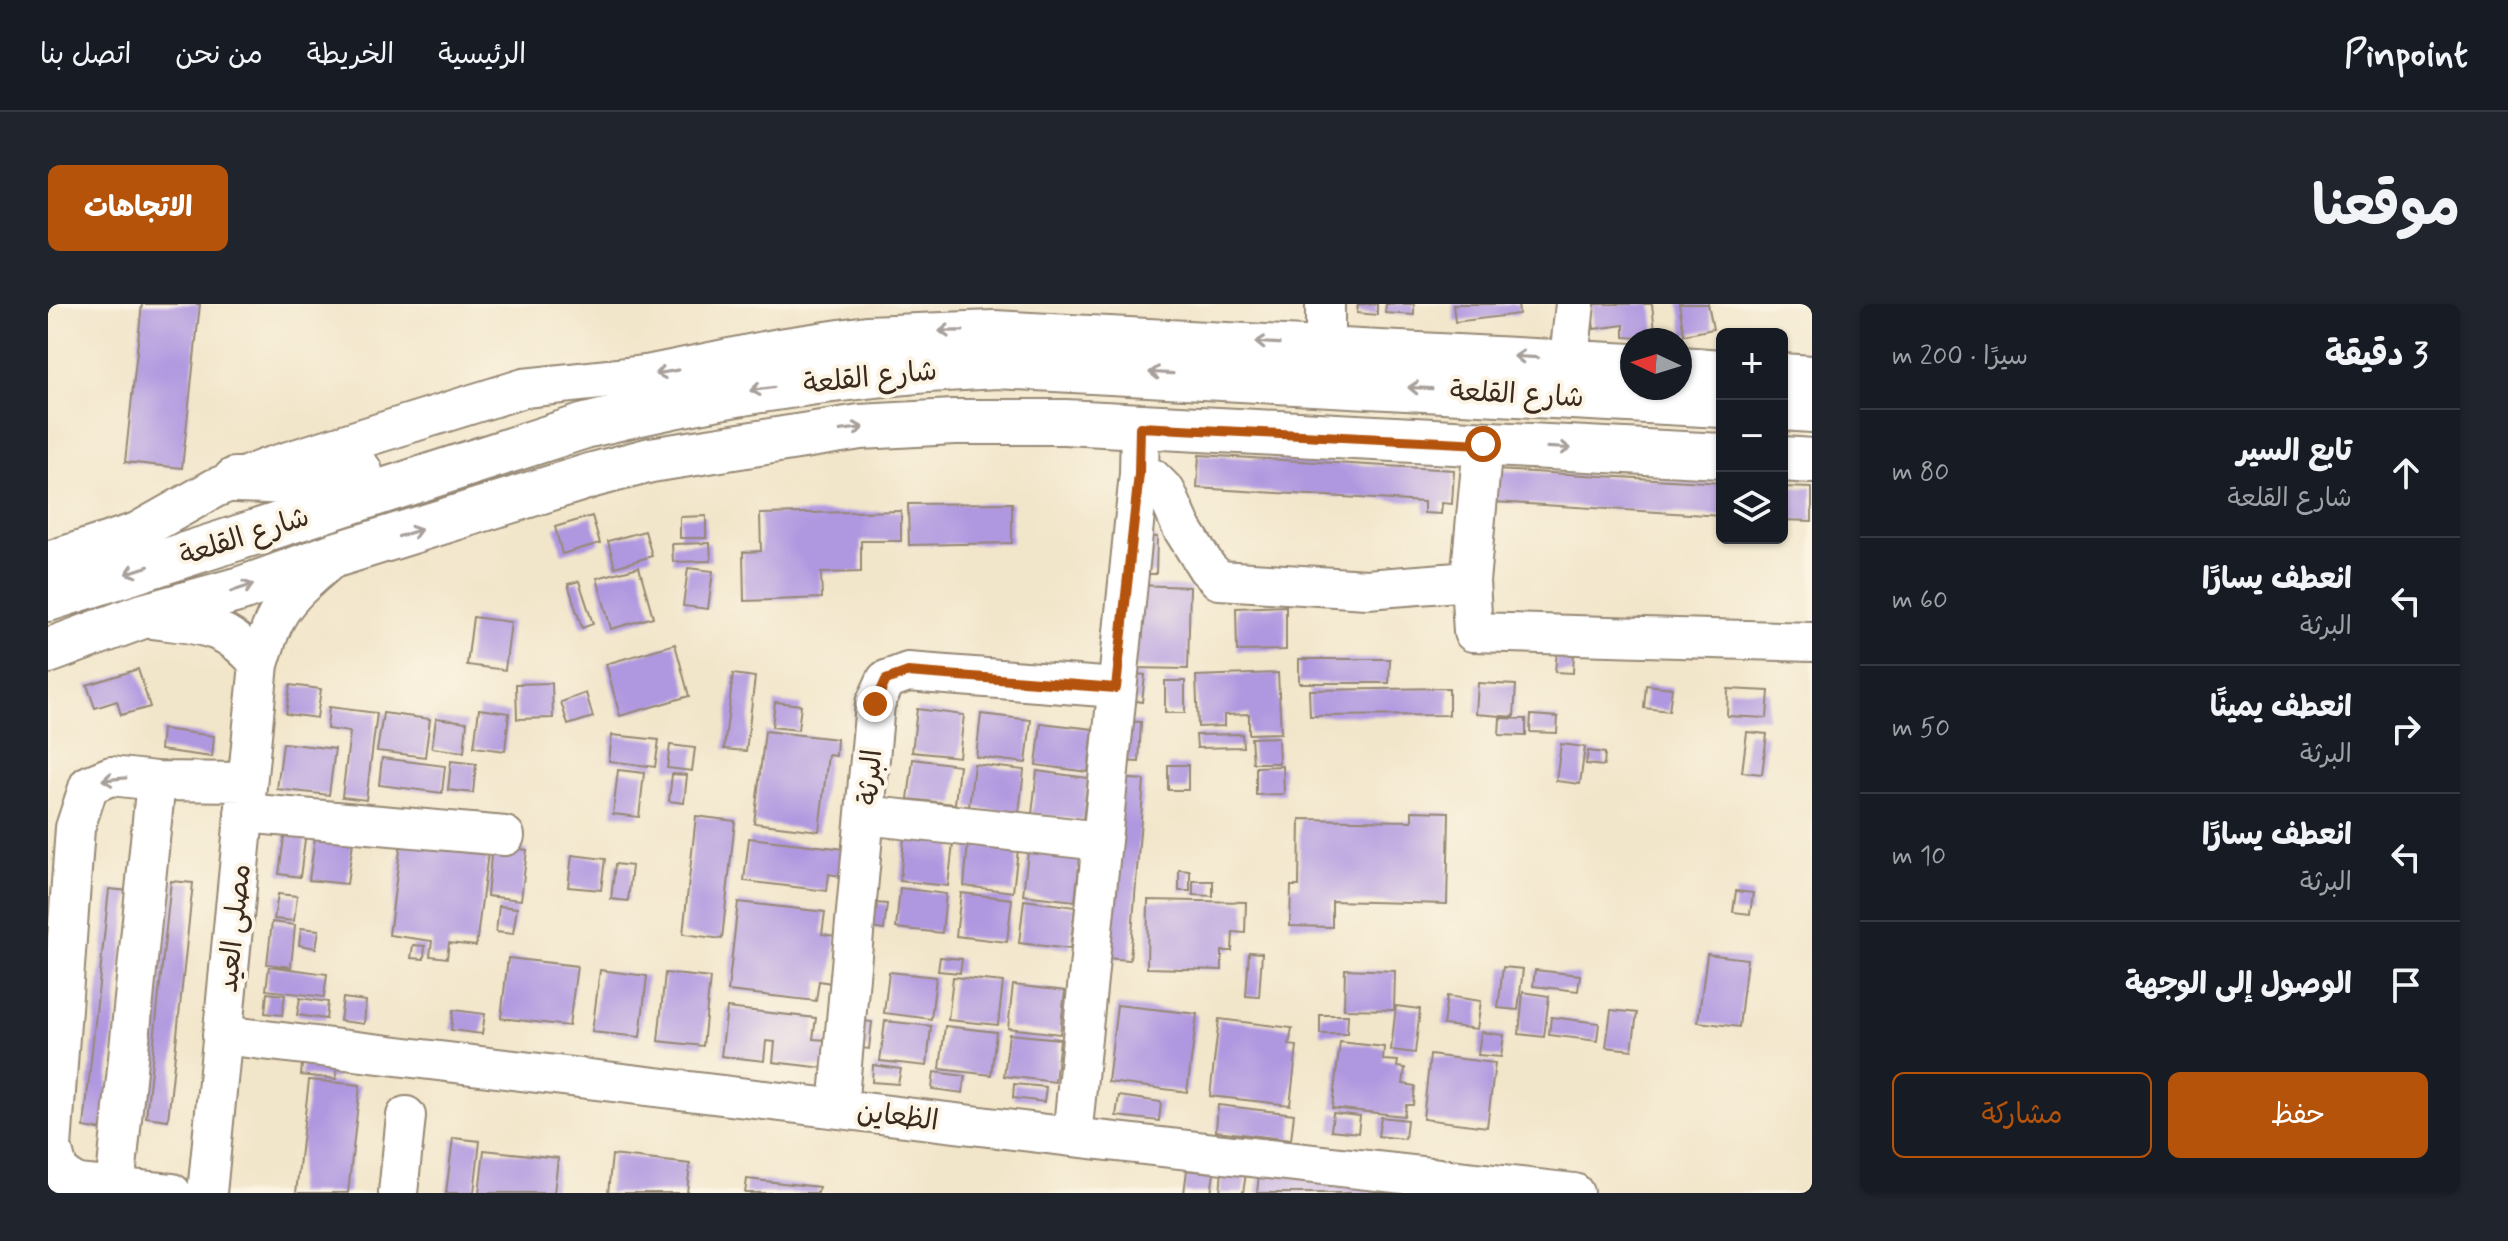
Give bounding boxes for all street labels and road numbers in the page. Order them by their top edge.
street label: شارع القلعة [802,353,939,404]
street label: شارع القلعة [1449,374,1585,417]
street label: شارع القلعة [175,499,314,576]
street label: البرثة [851,748,892,807]
street label: مصلى العيد [210,862,261,994]
street label: الظعاين [855,1094,941,1141]

